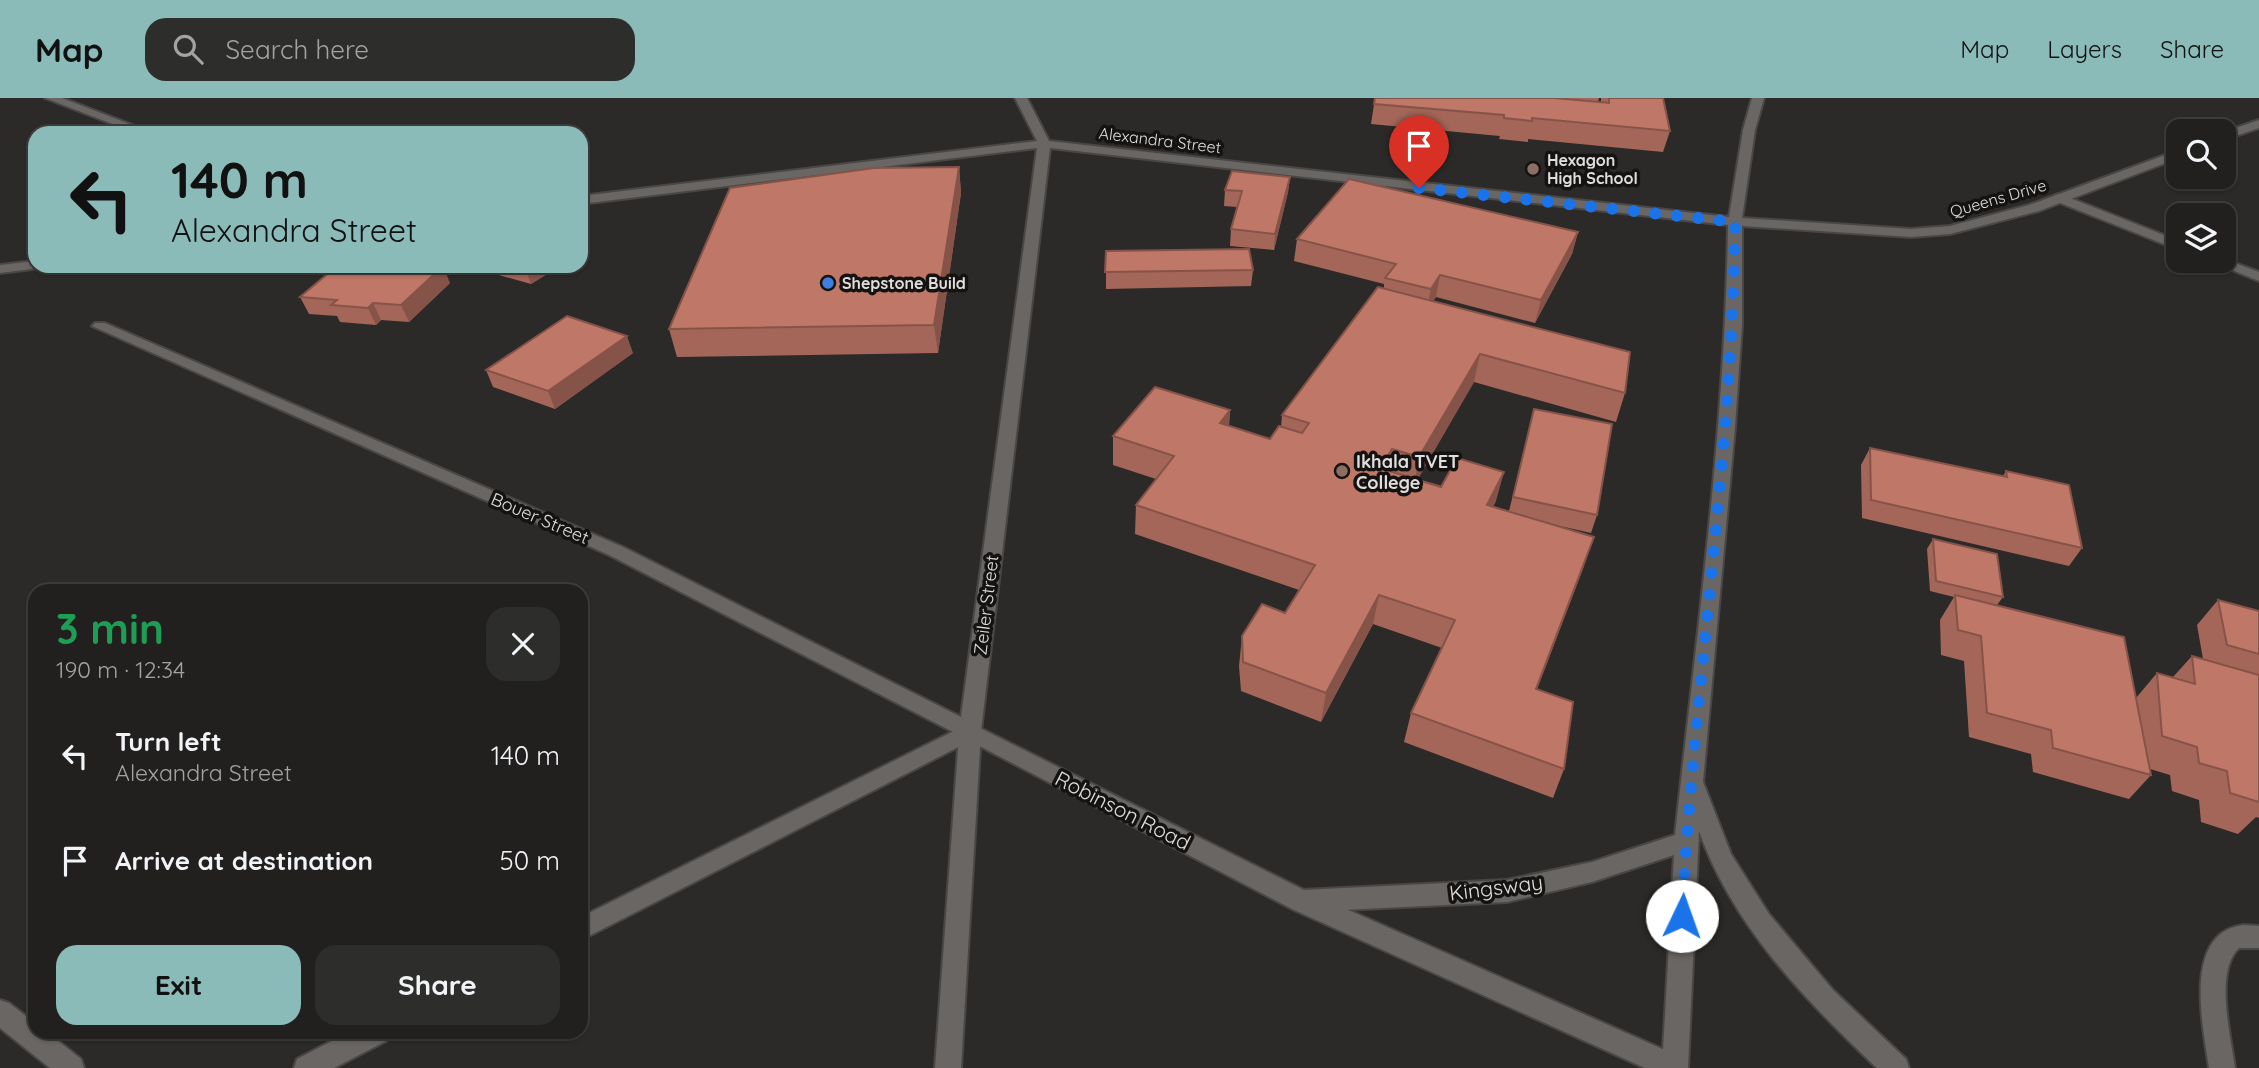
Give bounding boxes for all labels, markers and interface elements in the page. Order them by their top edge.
search box [145,18,635,81]
text: Map [35,29,103,70]
icon: search [169,30,207,68]
text: Search here [225,33,369,66]
text: Map [1960,34,2009,64]
text: Layers [2047,34,2122,64]
text: Share [2160,34,2224,64]
pin [1389,116,1449,188]
map controls [2166,119,2236,273]
button: search [2166,119,2236,189]
street label: Alexandra Street [1098,123,1222,157]
icon: arrive [1400,127,1438,165]
text: 140 m [171,149,308,210]
place label: Hexagon High School [1547,150,1638,188]
icon: left [56,154,147,245]
marker: Hexagon High School [1525,161,1541,177]
street label: Queens Drive [1948,175,2048,221]
button: layers [2166,203,2236,273]
text: Alexandra Street [171,210,417,250]
place label: Shepstone Build [842,273,966,293]
marker: Shepstone Build [820,275,836,291]
place label: Ikhala TVET College [1356,450,1459,494]
marker: Ikhala TVET College [1334,463,1350,479]
street label: Bouer Street [488,487,592,549]
street label: Zeiler Street [968,554,1004,656]
text: 3 min [56,602,164,655]
button: close [486,607,560,681]
text: 190 m · 12:34 [56,655,185,684]
text: Turn left [115,725,222,758]
icon: left [56,737,94,775]
text: 140 m [491,739,560,772]
text: Alexandra Street [115,758,292,787]
street label: Robinson Road [1051,765,1195,855]
icon: arrive [56,842,94,880]
text: Arrive at destination [115,844,373,877]
text: 50 m [500,844,560,877]
street label: Kingsway [1448,868,1544,906]
position arrow [1645,879,1719,953]
button: Exit [56,945,301,1025]
button: Share [315,945,560,1025]

